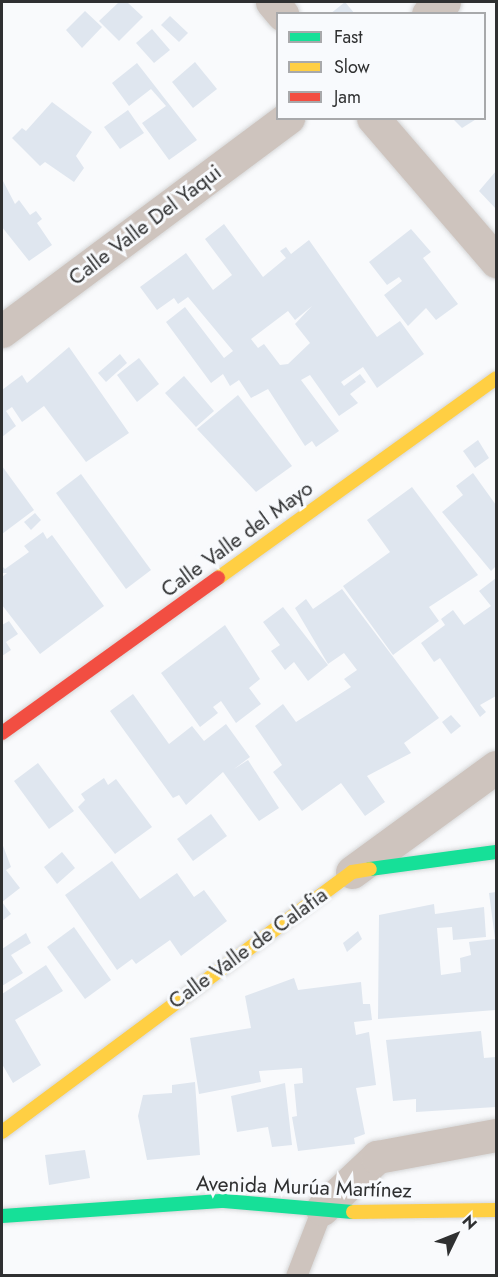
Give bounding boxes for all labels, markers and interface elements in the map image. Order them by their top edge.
legend [276,12,486,120]
text: Fast [334,24,363,50]
text: Slow [334,54,370,80]
text: Jam [334,84,361,110]
street label: Calle Valle Del Yaqui [64,159,226,291]
street label: Calle Valle del Mayo [156,476,318,602]
street label: Calle Valle de Calafia [164,882,332,1014]
street label: Avenida Murúa Martínez [196,1171,412,1203]
north arrow [426,1205,486,1265]
text: N [457,1210,482,1235]

